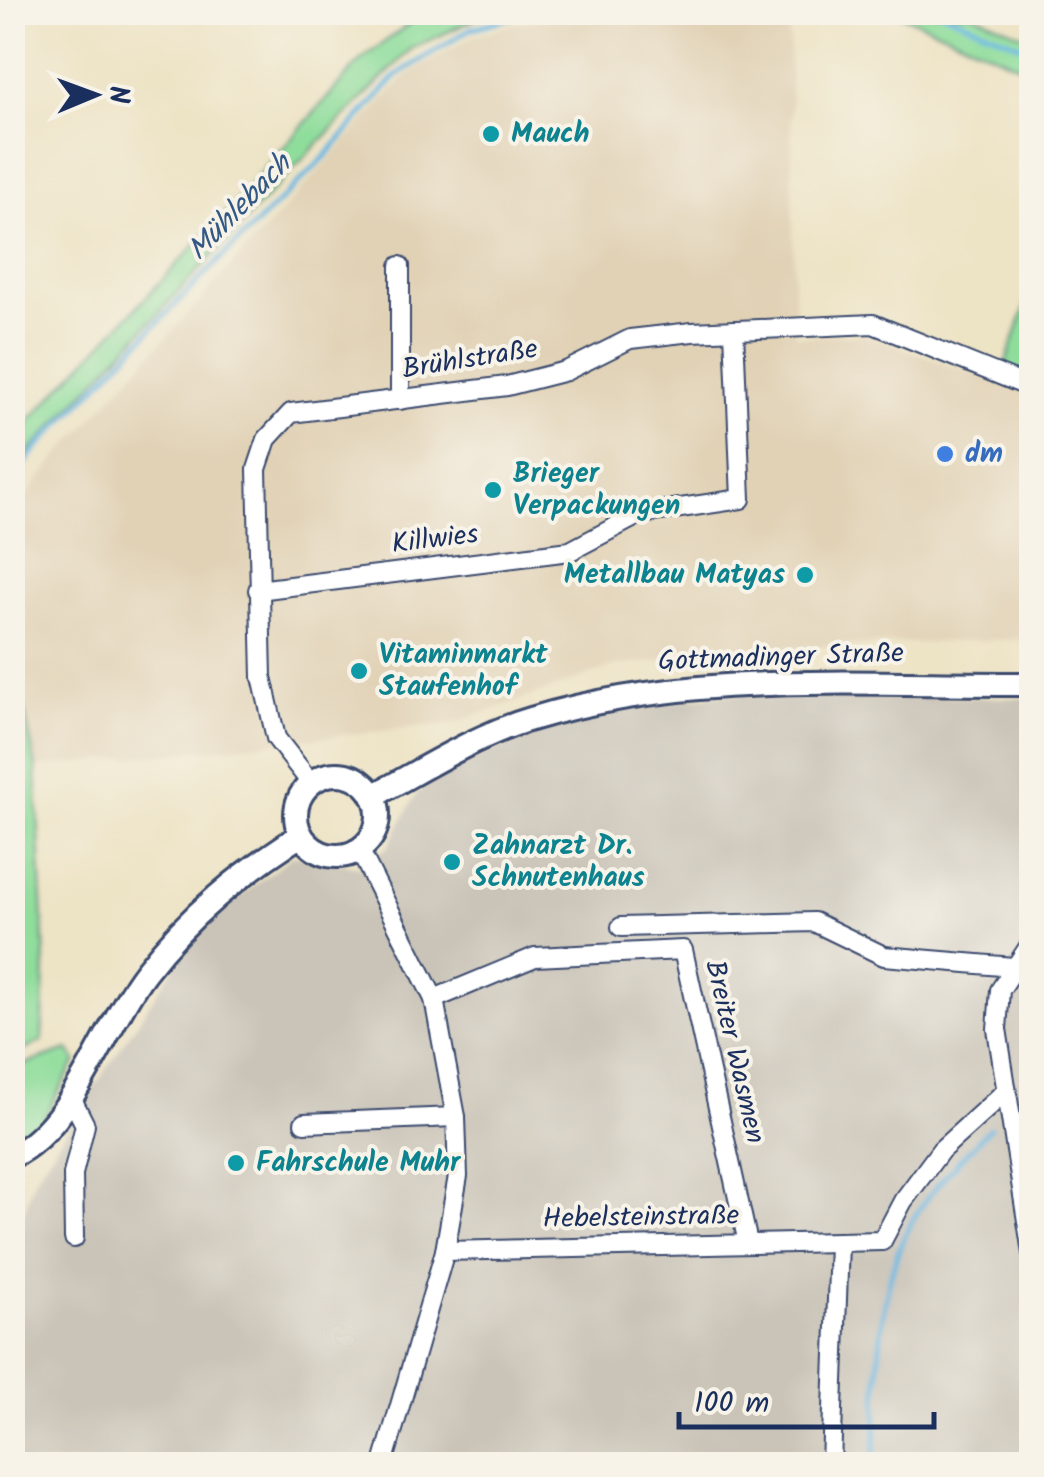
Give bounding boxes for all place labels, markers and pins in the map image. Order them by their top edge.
place label: Mauch [511,112,590,157]
marker: Mauch [480,123,502,145]
place label: dm [965,432,1003,477]
marker: dm [934,443,956,465]
place label: Brieger Verpackungen [513,452,680,529]
marker: Brieger Verpackungen [482,479,504,501]
place label: Metallbau Matyas [564,553,785,598]
marker: Metallbau Matyas [794,564,816,586]
place label: Vitaminmarkt Staufenhof [379,633,548,710]
marker: Vitaminmarkt Staufenhof [348,660,370,682]
place label: Zahnarzt Dr. Schnutenhaus [472,824,645,901]
marker: Zahnarzt Dr. Schnutenhaus [441,851,463,873]
place label: Fahrschule Muhr [256,1141,462,1186]
marker: Fahrschule Muhr [225,1152,247,1174]

